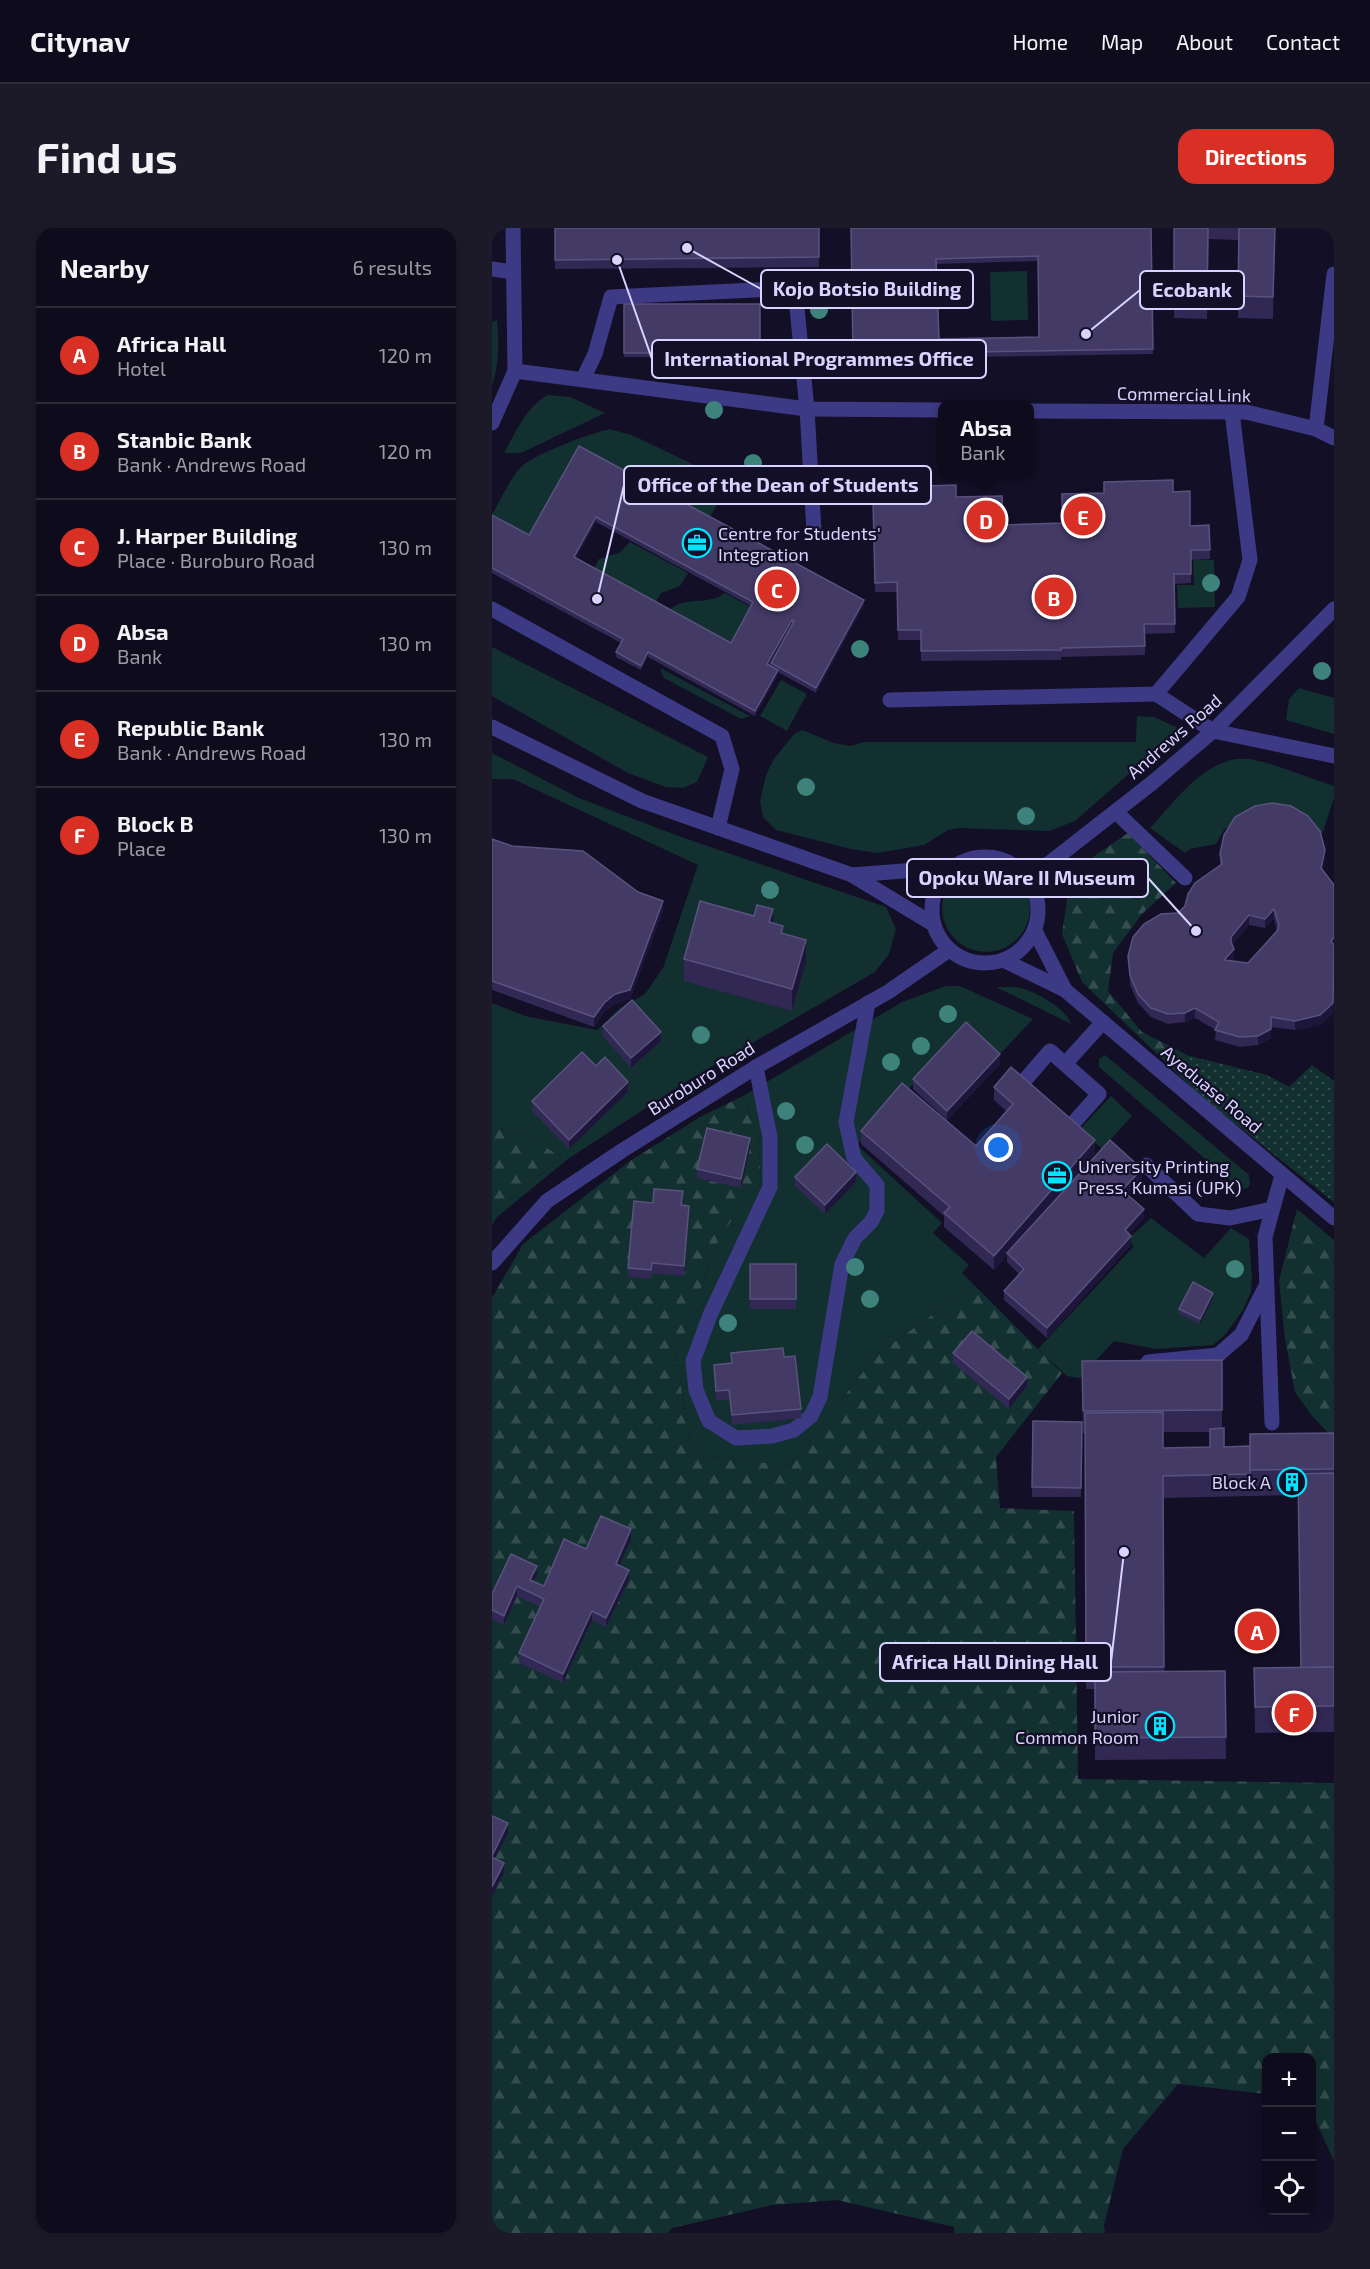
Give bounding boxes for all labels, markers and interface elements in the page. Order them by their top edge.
text: Citynav [30,24,130,58]
text: Home [1012,29,1068,54]
text: Map [1101,29,1143,54]
text: About [1176,29,1233,54]
text: Contact [1266,29,1340,54]
button: Directions [1178,129,1334,184]
text: Find us [36,131,178,181]
text: Nearby [60,252,149,283]
text: 6 results [352,255,432,279]
callout: Kojo Botsio Building [761,270,973,308]
callout: Ecobank [1140,271,1244,309]
text: Kojo Botsio Building [773,276,962,300]
text: Ecobank [1152,277,1233,301]
text: Africa Hall [117,330,226,356]
callout: International Programmes Office [652,340,986,378]
text: A [73,343,86,367]
text: 120 m [379,343,432,367]
text: International Programmes Office [664,346,974,370]
text: Hotel [117,356,166,380]
street label: Commercial Link [1117,382,1251,406]
popup [938,400,1034,478]
text: Absa [960,414,1012,440]
text: Stanbic Bank [117,426,252,452]
text: B [73,439,86,463]
text: 120 m [379,439,432,463]
text: Bank [960,440,1005,464]
text: Bank · Andrews Road [117,452,306,476]
callout: Office of the Dean of Students [624,466,931,504]
text: Office of the Dean of Students [637,472,919,496]
pin: E [1064,494,1102,538]
pin: D [966,498,1006,542]
text: J. Harper Building [117,522,297,548]
place label: Centre for Students' Integration [718,522,881,565]
office icon: Centre for Students' Integration [681,527,713,559]
text: C [74,535,85,559]
text: 130 m [379,535,432,559]
text: Place · Buroburo Road [117,548,315,572]
pin: C [758,566,796,612]
pin: B [1034,574,1074,620]
text: Absa [117,618,169,644]
text: D [73,631,86,655]
text: 130 m [379,631,432,655]
text: Bank [117,644,162,668]
street label: Andrews Road [1122,689,1226,783]
text: Republic Bank [117,714,264,740]
text: E [74,727,85,751]
text: 130 m [379,727,432,751]
text: Bank · Andrews Road [117,740,306,764]
text: Block B [117,810,194,836]
text: F [74,823,85,847]
text: 130 m [379,823,432,847]
text: Place [117,836,166,860]
callout: Opoku Ware II Museum [907,859,1148,897]
text: Opoku Ware II Museum [919,865,1135,889]
street label: Buroburo Road [644,1036,758,1120]
street label: Ayeduase Road [1157,1041,1267,1137]
your location [984,1133,1013,1162]
place label: University Printing Press, Kumasi (UPK) [1078,1155,1242,1198]
office icon: University Printing Press, Kumasi (UPK) [1041,1160,1073,1192]
building icon: Block A [1276,1466,1308,1498]
place label: Block A [1212,1471,1272,1493]
pin: A [1238,1608,1276,1654]
callout: Africa Hall Dining Hall [880,1643,1111,1681]
text: Africa Hall Dining Hall [892,1649,1099,1673]
pin: F [1274,1690,1314,1736]
place label: Junior Common Room [1015,1705,1139,1748]
building icon: Junior Common Room [1144,1710,1176,1742]
map controls [1262,2053,1316,2215]
button: + [1262,2053,1316,2107]
button: − [1262,2107,1316,2161]
button: locate [1262,2161,1316,2215]

